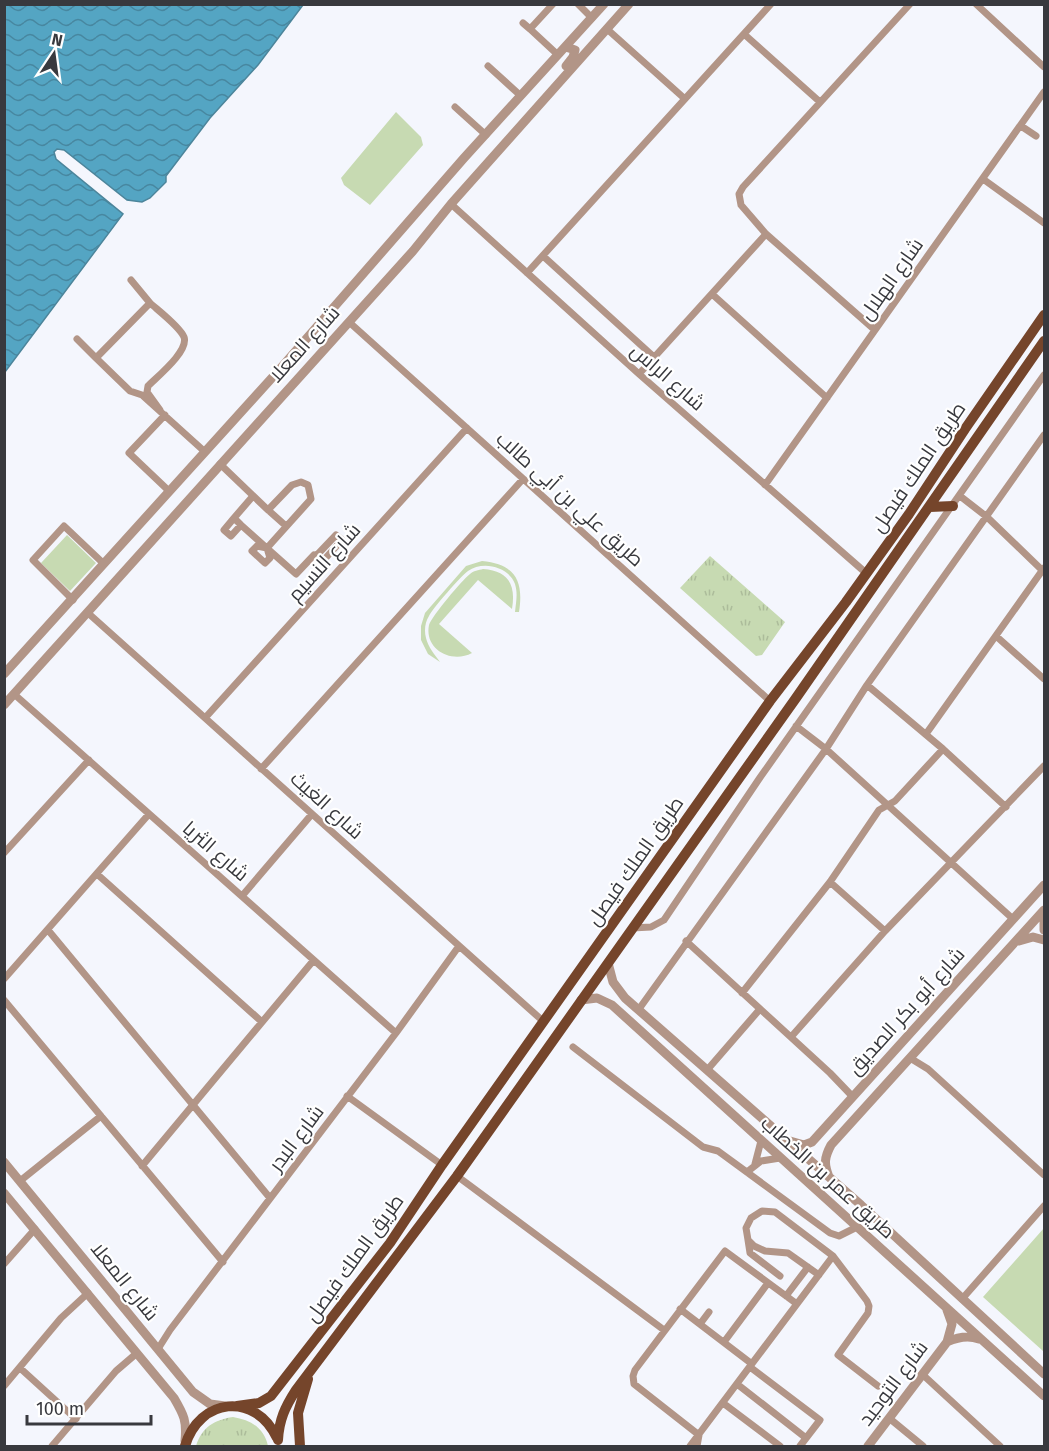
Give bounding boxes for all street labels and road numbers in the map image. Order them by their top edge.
street label: شارع الهلال [854,233,930,326]
street label: شارع المعلا [263,301,346,389]
street label: شارع الراس [625,338,710,417]
street label: طريق الملك فيصل [865,397,971,537]
street label: طريق علي بن أبي طالب [489,426,649,574]
street label: شارع النسيم [283,518,367,607]
street label: شارع الغيث [284,766,368,845]
street label: طريق الملك فيصل [582,792,689,931]
street label: شارع الثريا [177,816,254,888]
street label: شارع أبو بكر الصديق [842,942,971,1081]
street label: شارع البدر [263,1100,330,1178]
street label: طريق عمر بن الخطاب [755,1111,900,1244]
street label: طريق الملك فيصل [300,1189,409,1327]
street label: شارع المعلا [84,1237,164,1327]
street label: شارع التوحيد [853,1336,934,1431]

